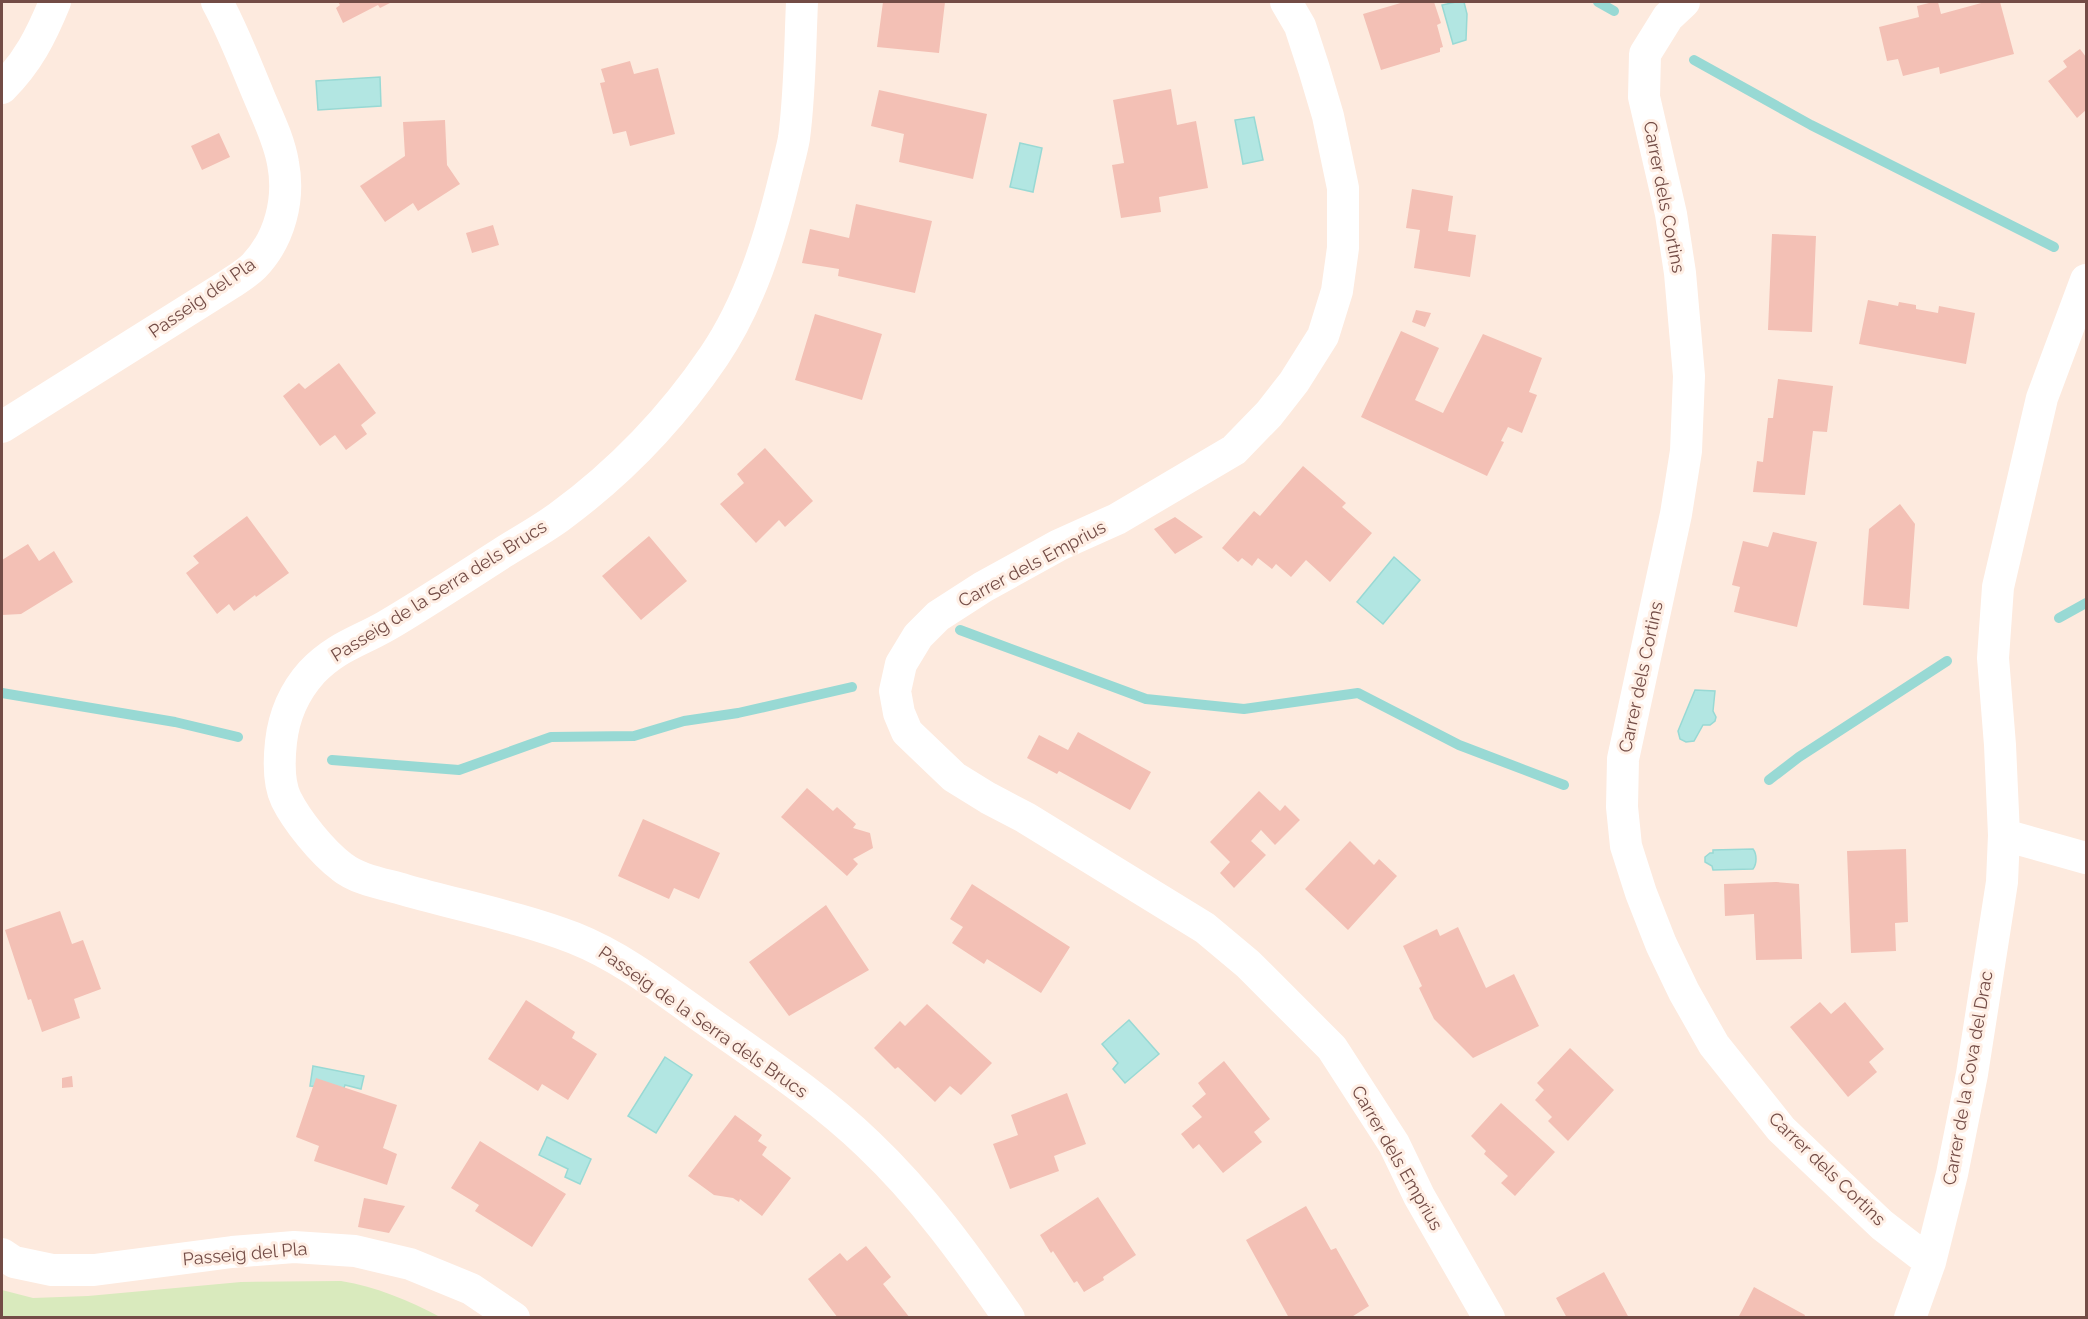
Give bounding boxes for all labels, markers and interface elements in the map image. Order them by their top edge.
street label: Carrer dels Cortins [1639,119,1690,275]
street label: Passeig del Pla [144,253,259,342]
street label: Passeig de la Serra dels Brucs [327,515,551,666]
street label: Carrer dels Emprius [955,516,1109,611]
street label: Carrer dels Cortins [1614,599,1667,754]
street label: Passeig de la Serra dels Brucs [595,941,812,1102]
street label: Carrer de la Cova del Drac [1938,969,1997,1187]
street label: Carrer dels Emprius [1347,1082,1448,1234]
street label: Carrer dels Cortins [1765,1108,1890,1230]
street label: Passeig del Pla [182,1238,308,1269]

